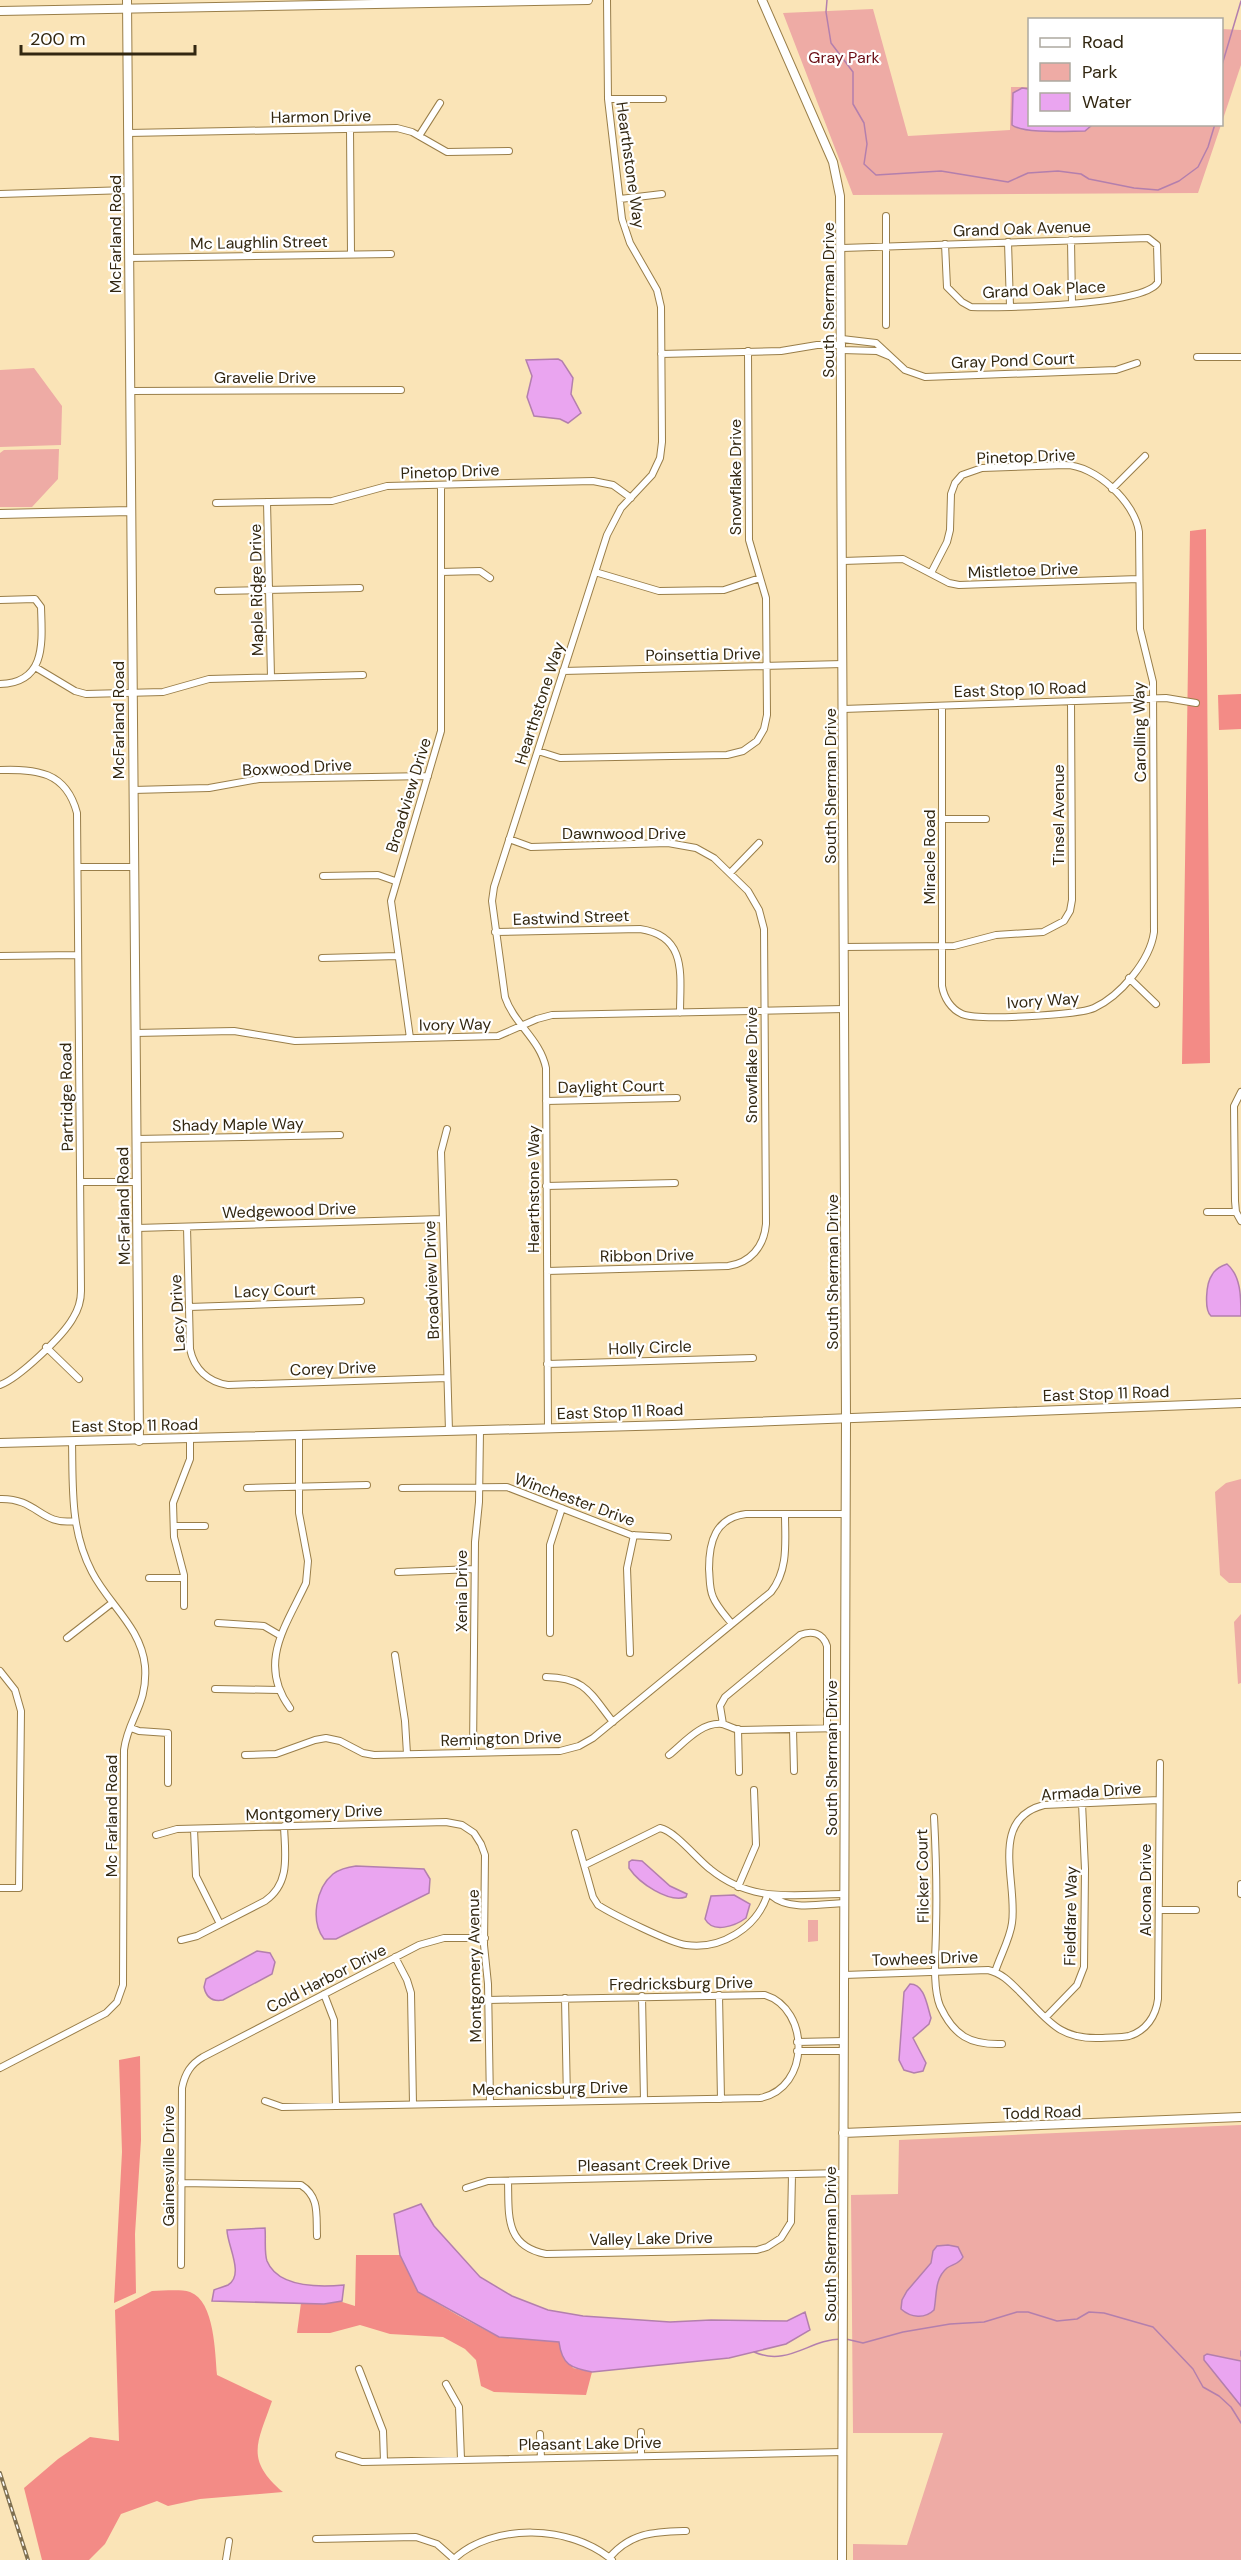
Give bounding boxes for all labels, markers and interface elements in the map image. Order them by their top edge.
scale bar [21,18,195,56]
legend [1028,18,1223,126]
text: 200 m [30,27,86,51]
text: Road [1082,30,1124,54]
park label: Gray Park [808,47,880,68]
text: Park [1082,60,1118,84]
text: Water [1082,90,1132,114]
street label: Hearthstone Way [611,100,650,230]
street label: Harmon Drive [271,105,371,128]
street label: McFarland Road [105,175,126,293]
street label: Grand Oak Avenue [953,216,1091,241]
street label: South Sherman Drive [818,222,839,378]
street label: Mc Laughlin Street [190,231,328,254]
street label: Grand Oak Place [982,276,1106,303]
street label: Gray Pond Court [951,348,1075,373]
street label: Gravelie Drive [214,367,316,388]
street label: Snowflake Drive [725,419,746,535]
street label: Pinetop Drive [976,444,1076,469]
street label: Pinetop Drive [400,459,500,484]
street label: Maple Ridge Drive [245,524,268,656]
street label: Mistletoe Drive [967,558,1079,583]
street label: Hearthstone Way [510,639,569,767]
street label: Poinsettia Drive [645,643,761,666]
street label: McFarland Road [108,661,129,779]
street label: East Stop 10 Road [953,677,1087,702]
street label: Carolling Way [1128,681,1151,783]
street label: South Sherman Drive [820,708,841,864]
street label: Broadview Drive [381,735,436,855]
street label: Boxwood Drive [242,754,352,781]
street label: Tinsel Avenue [1048,764,1069,866]
street label: Miracle Road [919,809,940,905]
street label: Dawnwood Drive [562,823,686,844]
street label: Eastwind Street [512,905,630,930]
street label: Ivory Way [1006,987,1080,1013]
street label: Snowflake Drive [741,1007,762,1123]
street label: Ivory Way [419,1013,491,1036]
street label: Partridge Road [55,1042,78,1152]
street label: Daylight Court [557,1075,665,1098]
street label: Shady Maple Way [172,1113,304,1136]
street label: Hearthstone Way [523,1125,544,1253]
street label: McFarland Road [112,1147,135,1265]
street label: South Sherman Drive [822,1194,843,1350]
street label: Wedgewood Drive [222,1198,356,1223]
street label: Broadview Drive [419,1220,444,1340]
street label: Ribbon Drive [600,1244,694,1267]
street label: Lacy Drive [165,1274,190,1352]
street label: Lacy Court [234,1279,316,1302]
street label: Holly Circle [608,1336,692,1359]
street label: Corey Drive [289,1356,377,1381]
street label: East Stop 11 Road [1042,1381,1170,1406]
street label: East Stop 11 Road [556,1399,684,1424]
street label: East Stop 11 Road [72,1414,198,1437]
street label: Winchester Drive [512,1468,638,1531]
street label: Xenia Drive [451,1550,472,1632]
street label: South Sherman Drive [821,1680,842,1836]
street label: Remington Drive [440,1726,562,1751]
street label: Mc Farland Road [101,1755,122,1877]
street label: Armada Drive [1040,1778,1142,1805]
street label: Montgomery Drive [245,1800,383,1825]
street label: Flicker Court [911,1829,934,1923]
street label: Alcona Drive [1135,1844,1156,1936]
street label: Fieldfare Way [1059,1866,1082,1966]
street label: Montgomery Avenue [463,1889,486,2043]
street label: Cold Harbor Drive [263,1939,390,2018]
street label: Towhees Drive [871,1946,979,1971]
street label: Fredricksburg Drive [609,1972,753,1995]
street label: Mechanicsburg Drive [472,2077,628,2100]
street label: Todd Road [1002,2101,1082,2124]
street label: Gainesville Drive [158,2105,179,2227]
street label: Pleasant Creek Drive [578,2153,730,2176]
street label: South Sherman Drive [820,2166,841,2322]
street label: Valley Lake Drive [589,2227,713,2250]
street label: Pleasant Lake Drive [518,2432,662,2455]

